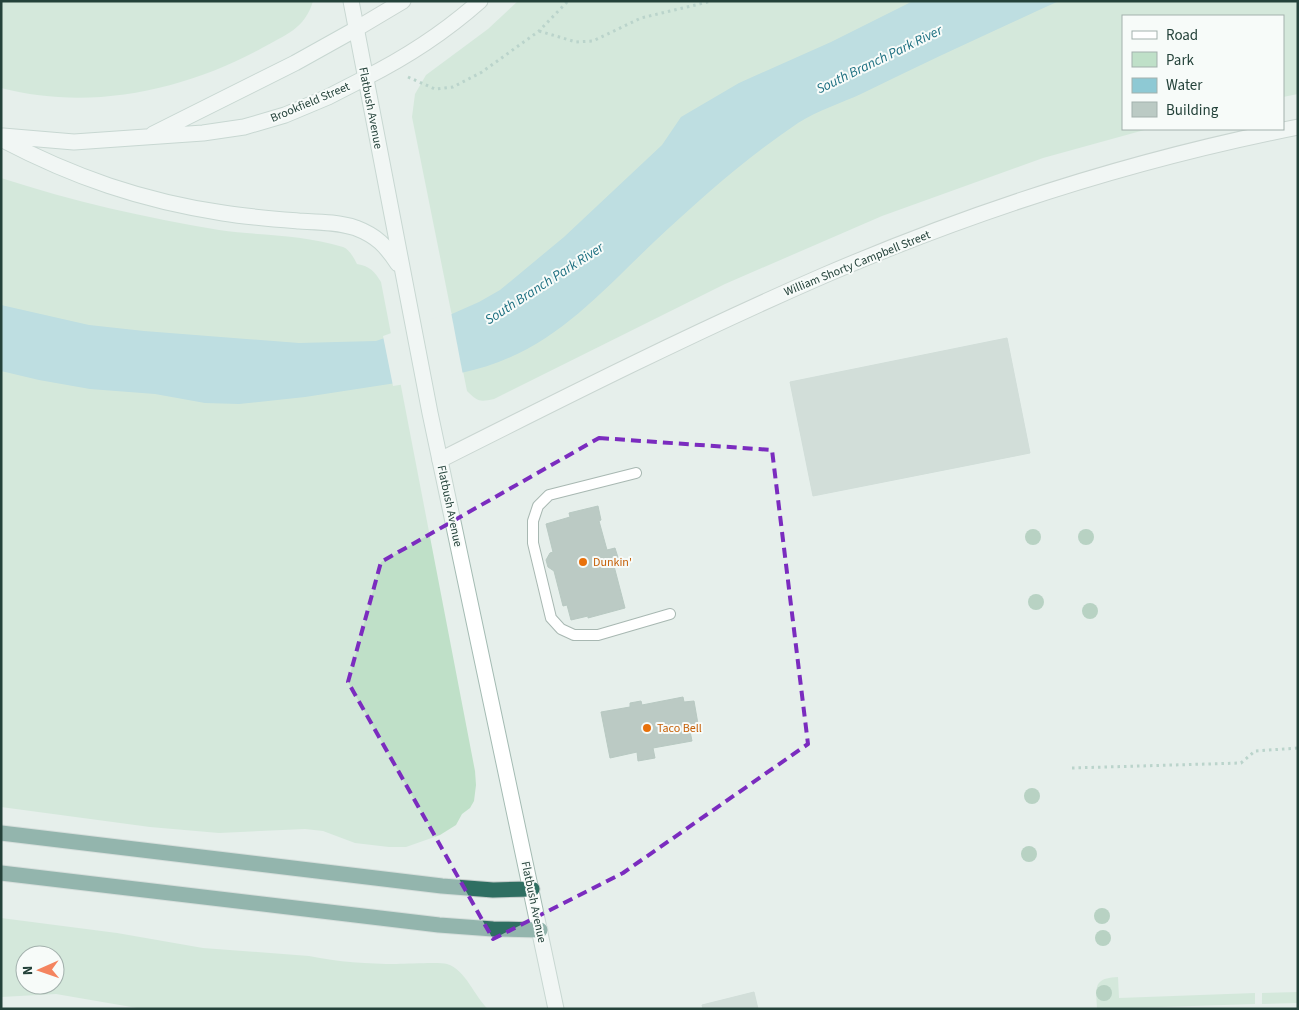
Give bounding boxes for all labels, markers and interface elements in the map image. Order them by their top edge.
legend [1122,15,1284,130]
water label: South Branch Park River [813,20,947,99]
text: Road [1166,25,1198,46]
text: Park [1166,50,1195,71]
street label: Flatbush Avenue [354,66,387,151]
text: Water [1166,75,1203,96]
street label: Brookfield Street [268,78,352,127]
text: Building [1166,100,1219,121]
street label: William Shorty Campbell Street [782,226,933,301]
water label: South Branch Park River [481,237,609,330]
street label: Flatbush Avenue [433,464,466,549]
place label: Dunkin' [593,554,632,571]
marker: Dunkin' [577,556,589,568]
place label: Taco Bell [657,720,702,737]
marker: Taco Bell [641,722,653,734]
street label: Flatbush Avenue [517,860,550,945]
north arrow [15,945,65,995]
text: N [18,965,38,975]

